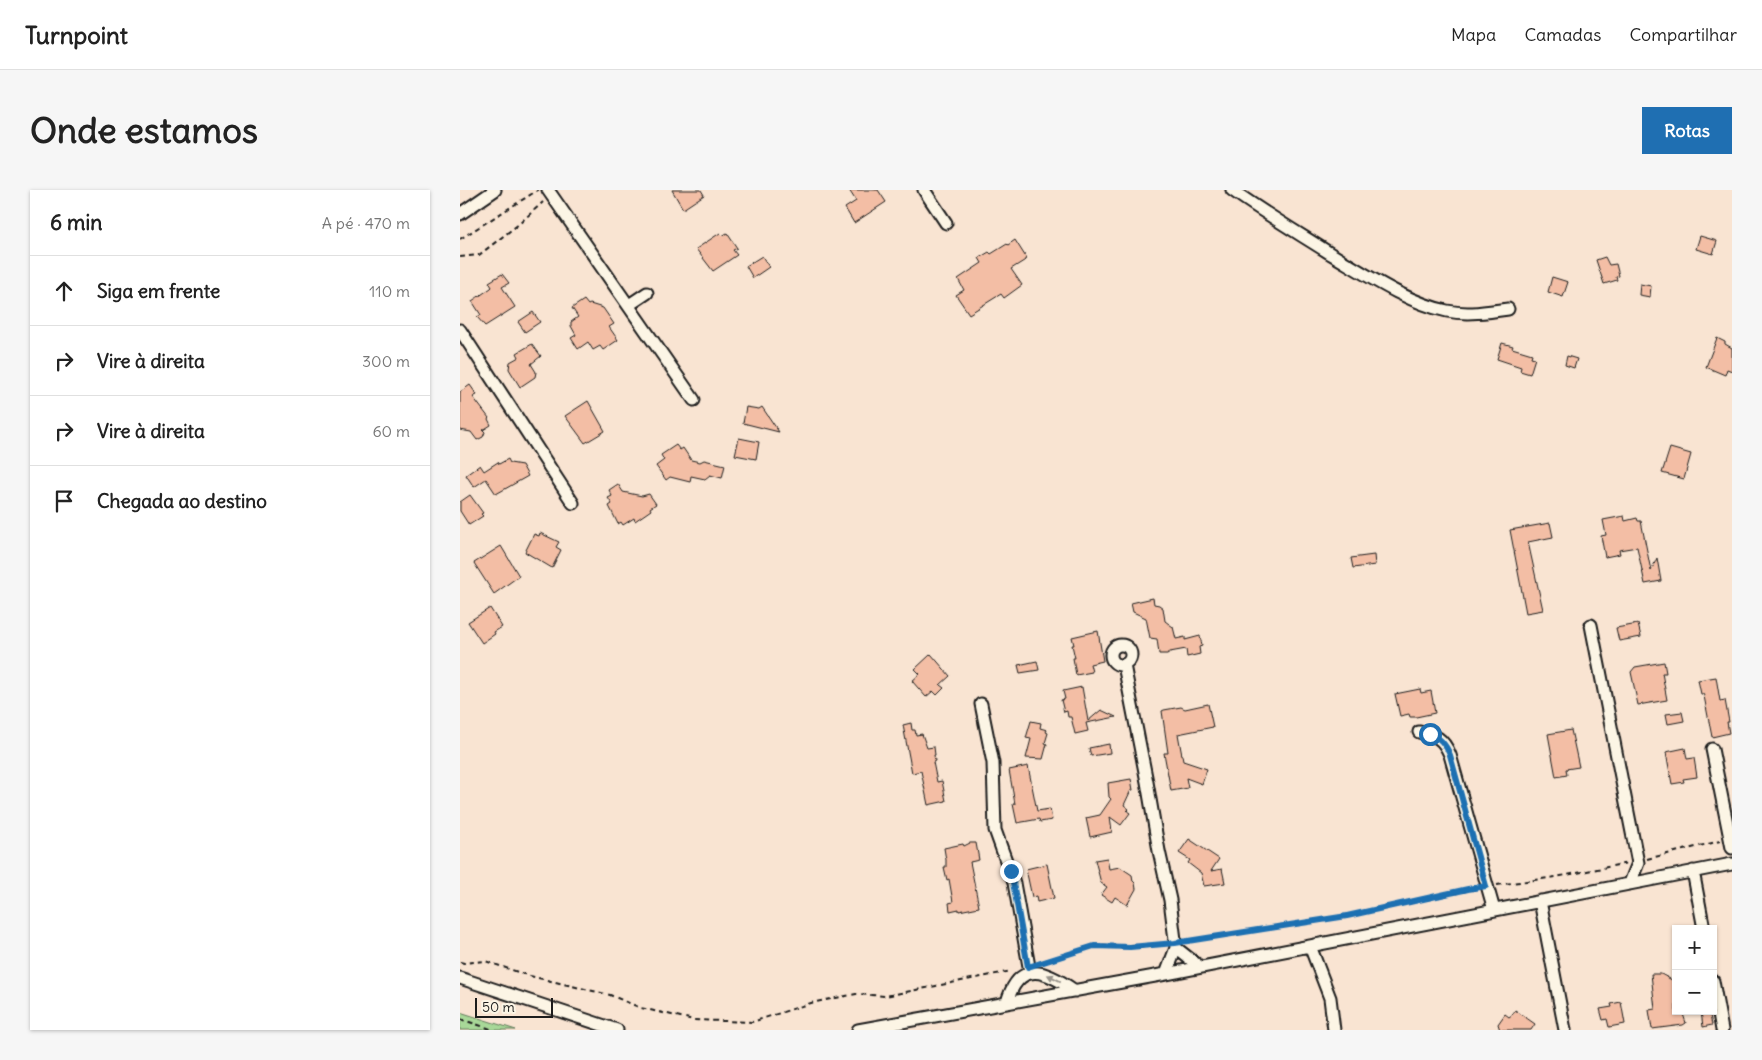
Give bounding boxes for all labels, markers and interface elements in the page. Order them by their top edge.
text: Turnpoint [25,20,128,50]
text: Mapa [1451,23,1496,46]
text: Camadas [1524,23,1601,46]
text: Compartilhar [1629,23,1737,46]
button: Rotas [1642,107,1732,154]
text: Onde estamos [30,108,258,152]
text: 6 min [50,209,102,236]
text: A pé · 470 m [322,213,410,233]
icon: ahead [50,277,78,305]
text: Siga em frente [97,279,220,303]
text: 110 m [369,281,410,301]
icon: right [50,347,78,375]
text: Vire à direita [97,349,205,373]
text: 300 m [362,351,410,371]
icon: right [50,417,78,445]
text: Vire à direita [97,419,205,443]
text: 60 m [372,421,410,441]
icon: arrive [50,487,78,515]
text: Chegada ao destino [97,489,267,513]
route start [1419,723,1442,746]
route end [1000,860,1023,883]
map controls [1672,925,1717,1015]
button: + [1672,925,1717,970]
button: − [1672,970,1717,1015]
one-way arrow [1046,974,1061,982]
scale bar [475,995,552,1018]
text: 50 m [482,998,515,1016]

